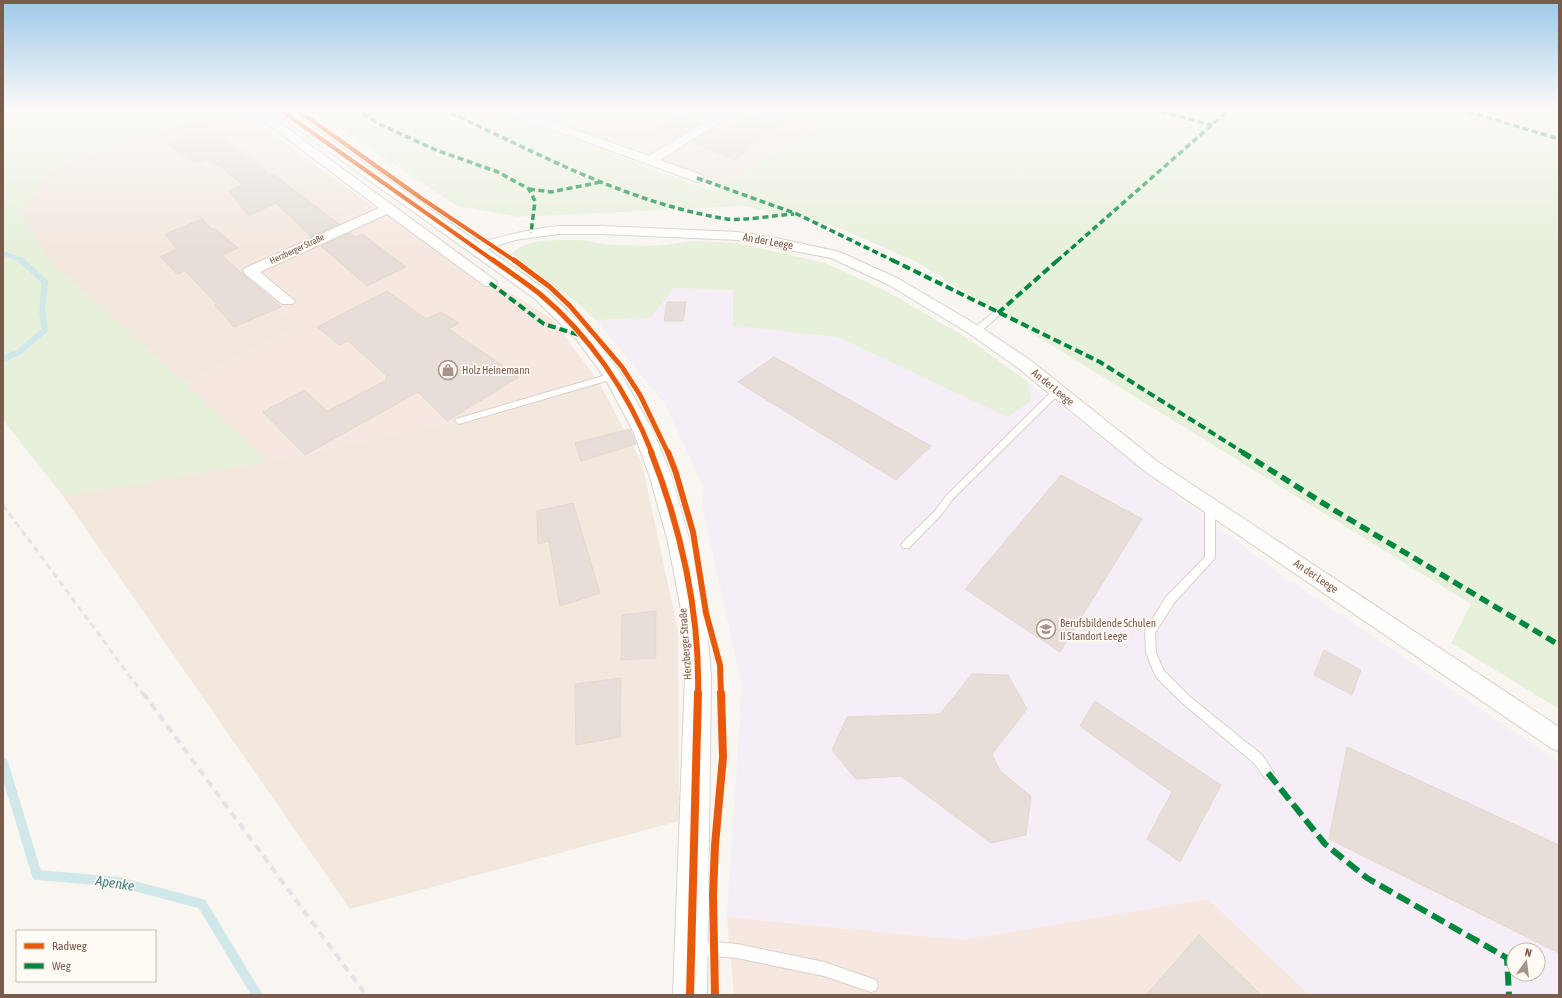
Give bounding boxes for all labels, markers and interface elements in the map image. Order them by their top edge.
street label: An der Leege [742,231,794,251]
street label: Herzberger Straße [268,232,326,266]
shop icon: Holz Heinemann [437,359,459,381]
place label: Holz Heinemann [462,364,530,376]
street label: An der Leege [1029,366,1077,408]
street label: An der Leege [1292,557,1340,595]
street label: Herzberger Straße [677,608,693,680]
place label: Berufsbildende Schulen II Standort Leege [1060,617,1156,642]
school or university icon: Berufsbildende Schulen II Standort Leege [1035,618,1057,640]
water label: Apenke [94,872,135,894]
legend [16,930,156,982]
text: Radweg [52,939,88,953]
north arrow [1506,942,1546,982]
text: N [1524,946,1533,959]
text: Weg [52,959,72,973]

